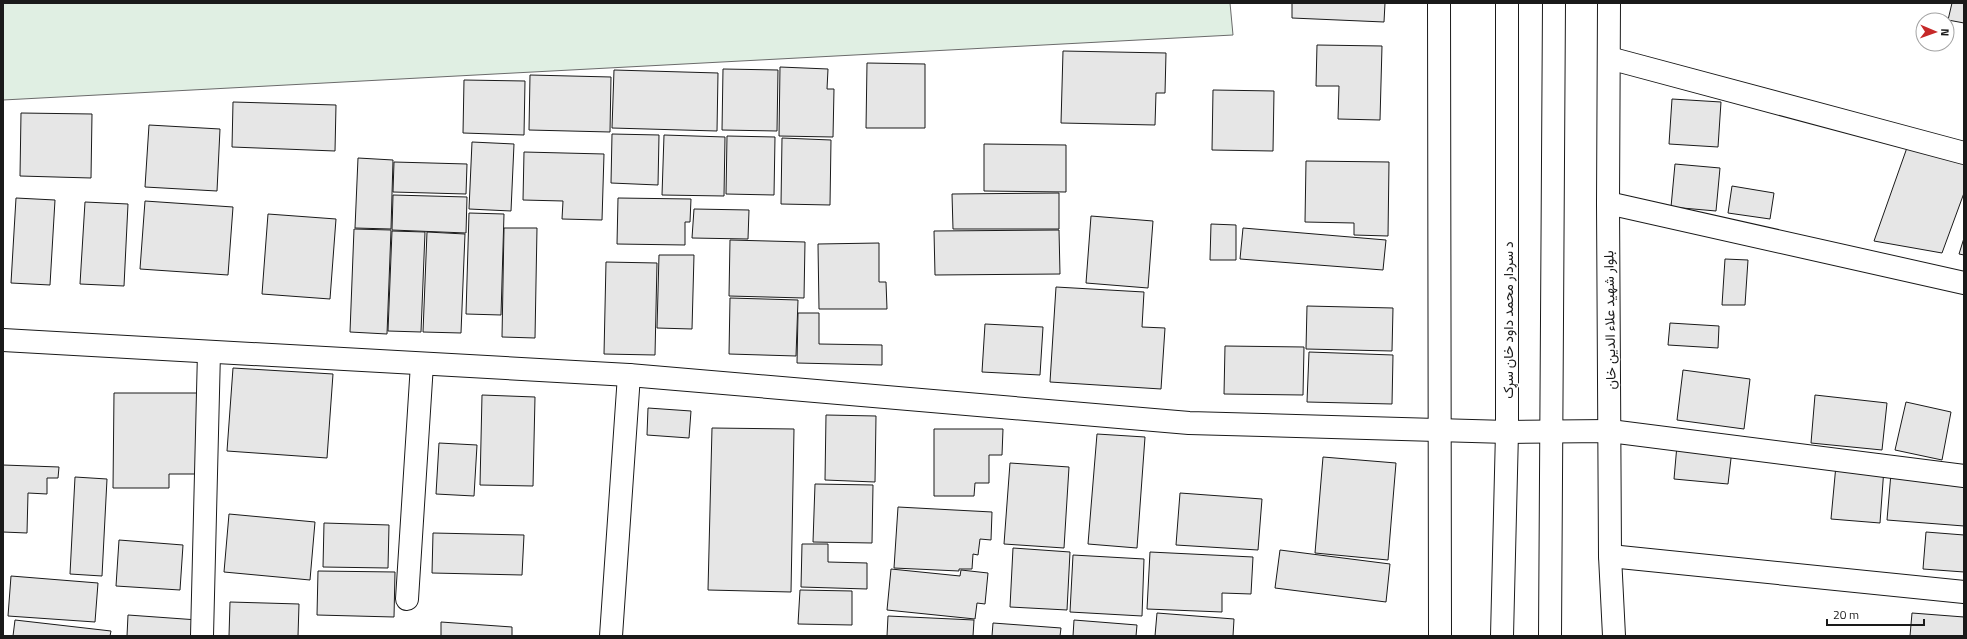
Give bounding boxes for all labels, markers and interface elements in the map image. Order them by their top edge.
north arrow [1915,12,1955,52]
text: N [1937,28,1953,36]
street label: د سردار محمد داود خان سړک [1497,241,1518,399]
street label: بلوار شهید علاء الدین خان [1597,250,1621,390]
scale bar [1827,601,1924,627]
text: 20 m [1833,605,1859,624]

